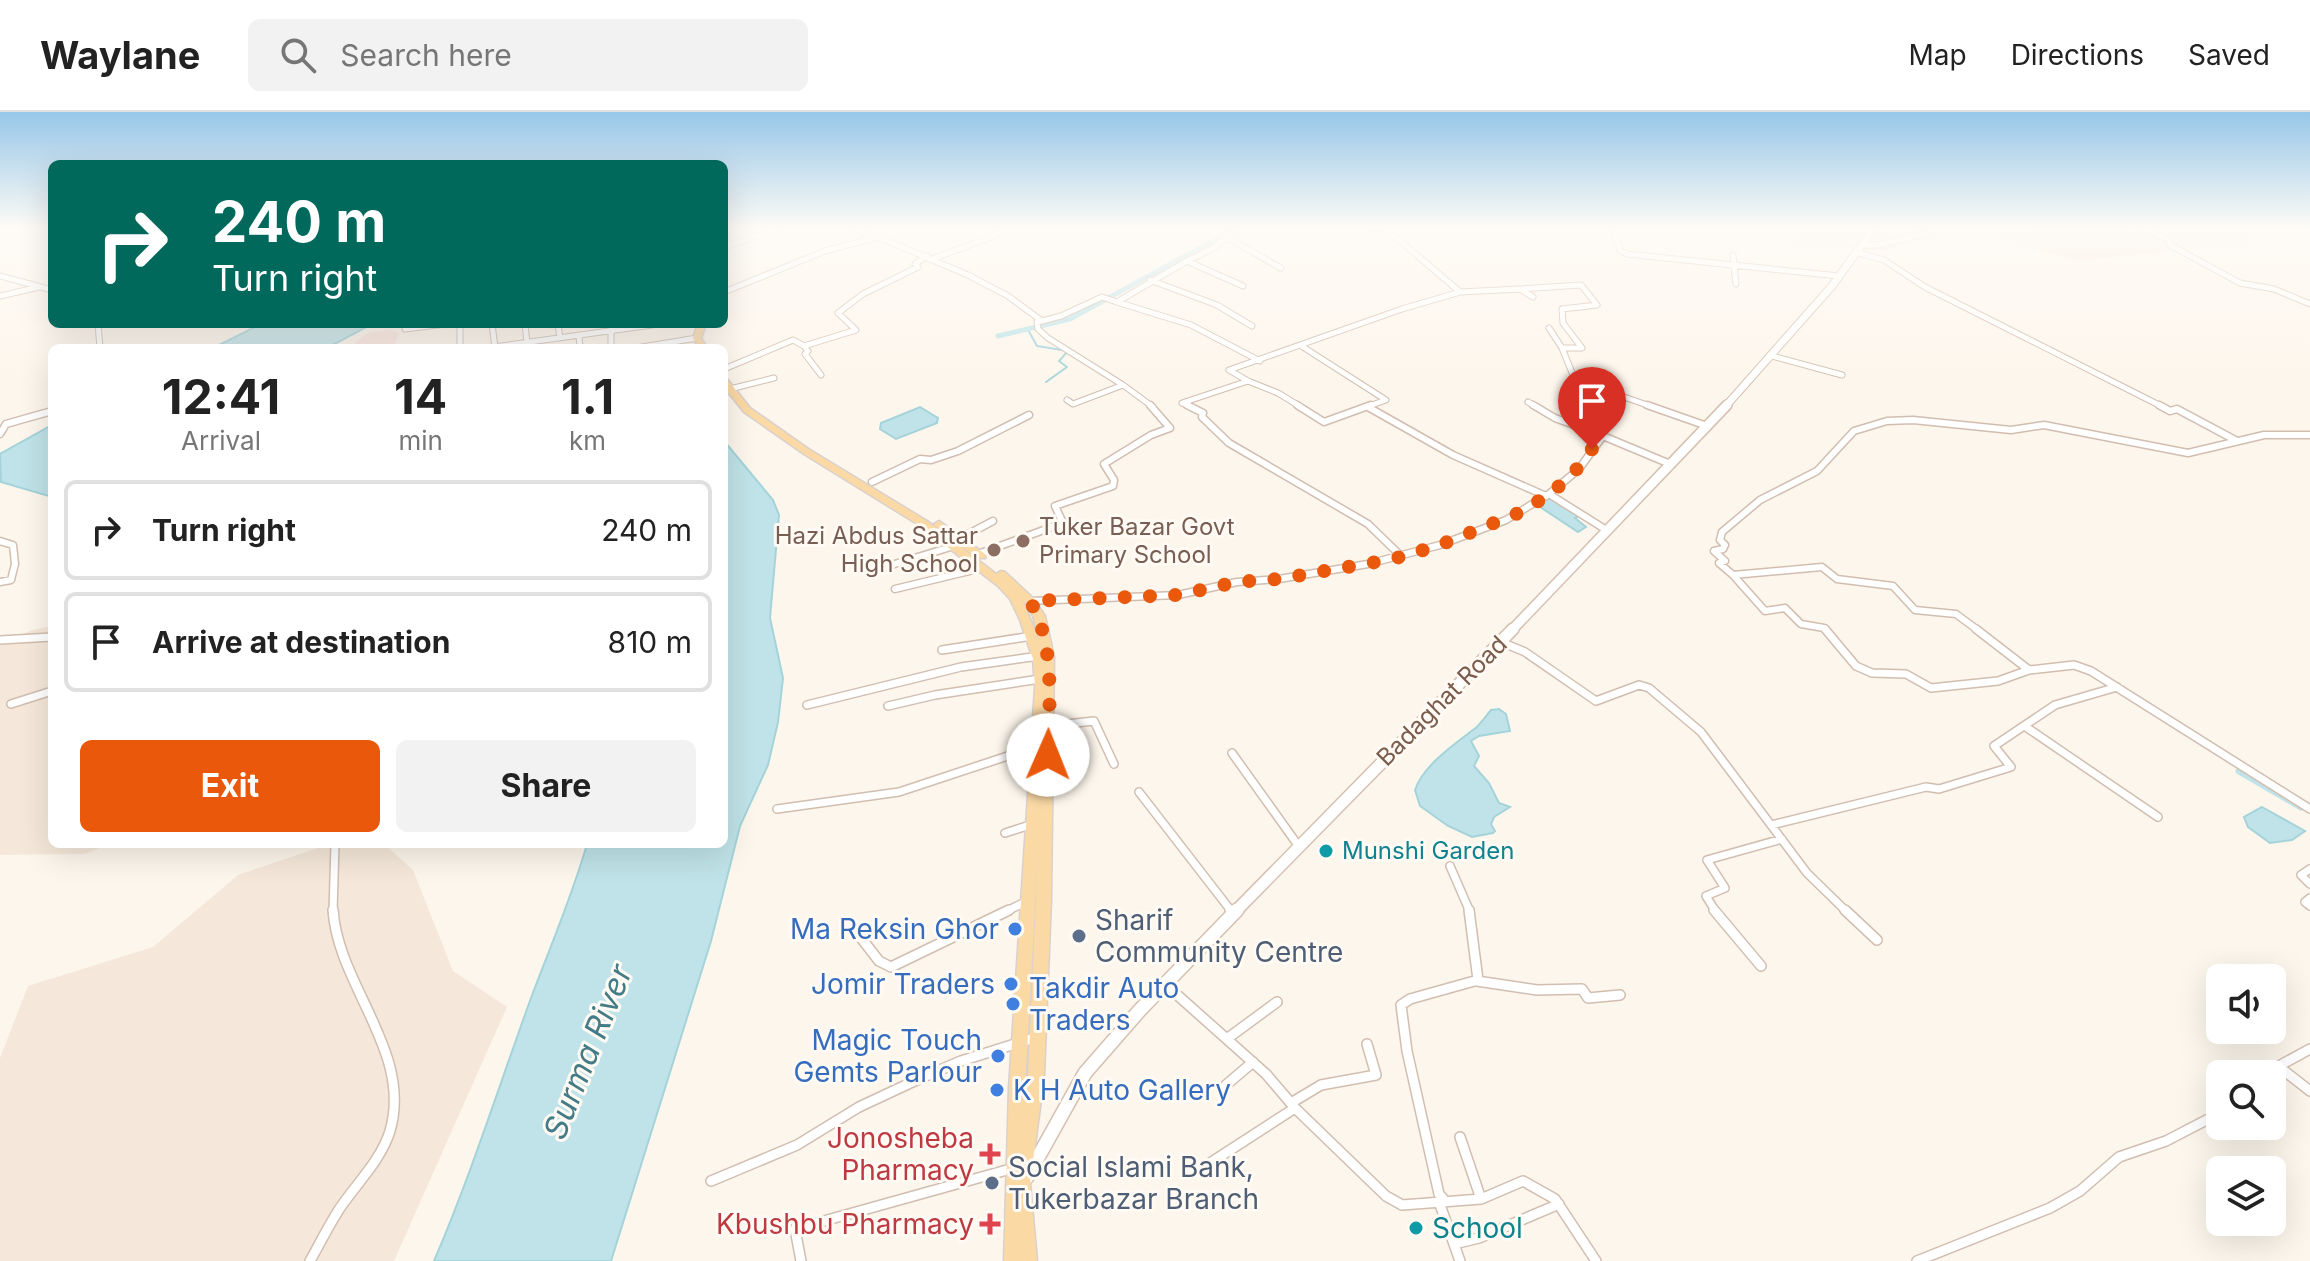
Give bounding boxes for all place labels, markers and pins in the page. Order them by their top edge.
pin [1558,367,1626,449]
place label: Tuker Bazar Govt Primary School [1039,512,1235,569]
place label: Hazi Abdus Sattar High School [775,521,978,578]
marker: Tuker Bazar Govt Primary School [1014,532,1032,550]
marker: Hazi Abdus Sattar High School [985,541,1003,559]
place label: Munshi Garden [1342,836,1514,865]
marker: Munshi Garden [1317,842,1335,860]
place label: Sharif Community Centre [1095,903,1343,969]
place label: Ma Reksin Ghor [790,912,999,946]
marker: Ma Reksin Ghor [1006,920,1024,938]
marker: Sharif Community Centre [1070,927,1088,945]
place label: Jomir Traders [811,967,995,1001]
place label: Takdir Auto Traders [1029,971,1179,1037]
marker: Jomir Traders [1002,975,1020,993]
marker: Takdir Auto Traders [1004,995,1022,1013]
place label: Magic Touch Gemts Parlour [793,1023,982,1089]
marker: Magic Touch Gemts Parlour [989,1047,1007,1065]
place label: K H Auto Gallery [1013,1073,1231,1107]
marker: K H Auto Gallery [988,1081,1006,1099]
place label: Jonosheba Pharmacy [827,1121,974,1187]
marker: Jonosheba Pharmacy [981,1145,999,1163]
place label: Social Islami Bank, Tukerbazar Branch [1008,1150,1259,1216]
marker: Social Islami Bank, Tukerbazar Branch [983,1174,1001,1192]
place label: Kbushbu Pharmacy [716,1207,974,1241]
place label: School [1432,1211,1523,1245]
marker: Kbushbu Pharmacy [981,1215,999,1233]
marker: School [1407,1219,1425,1237]

